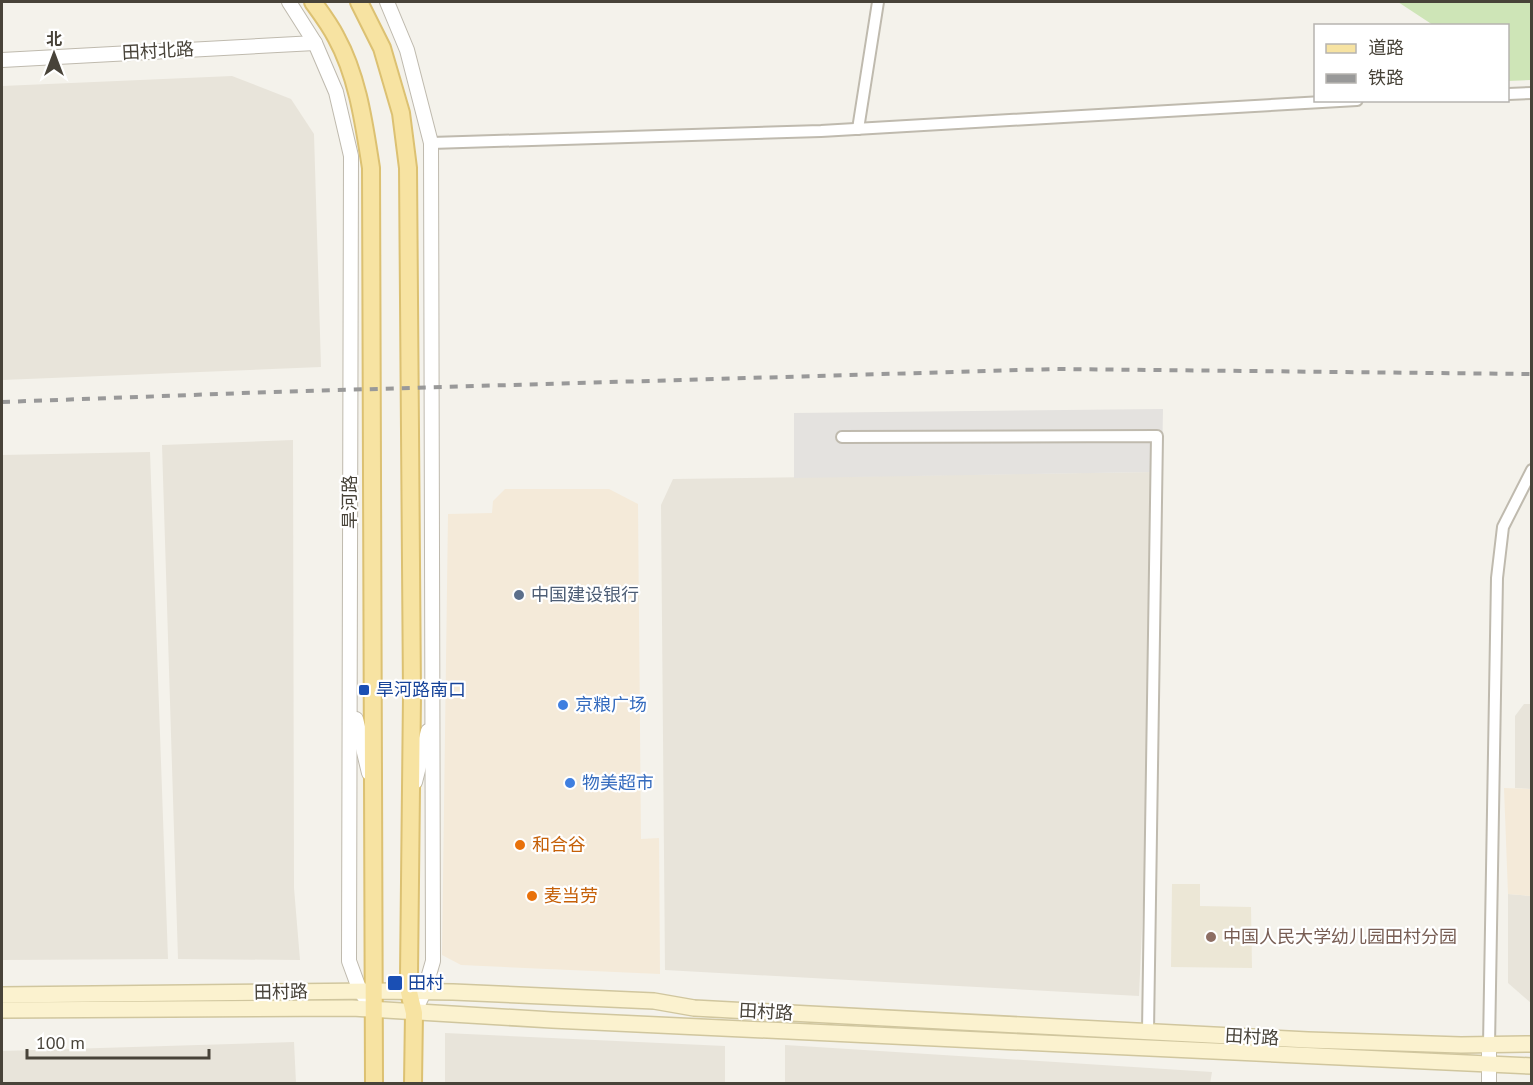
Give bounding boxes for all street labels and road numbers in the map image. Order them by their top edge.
street label: 田村北路 [121,37,195,64]
street label: 旱河路 [338,475,361,529]
street label: 田村路 [254,980,308,1003]
street label: 田村路 [738,999,794,1024]
street label: 田村路 [1224,1024,1280,1049]

